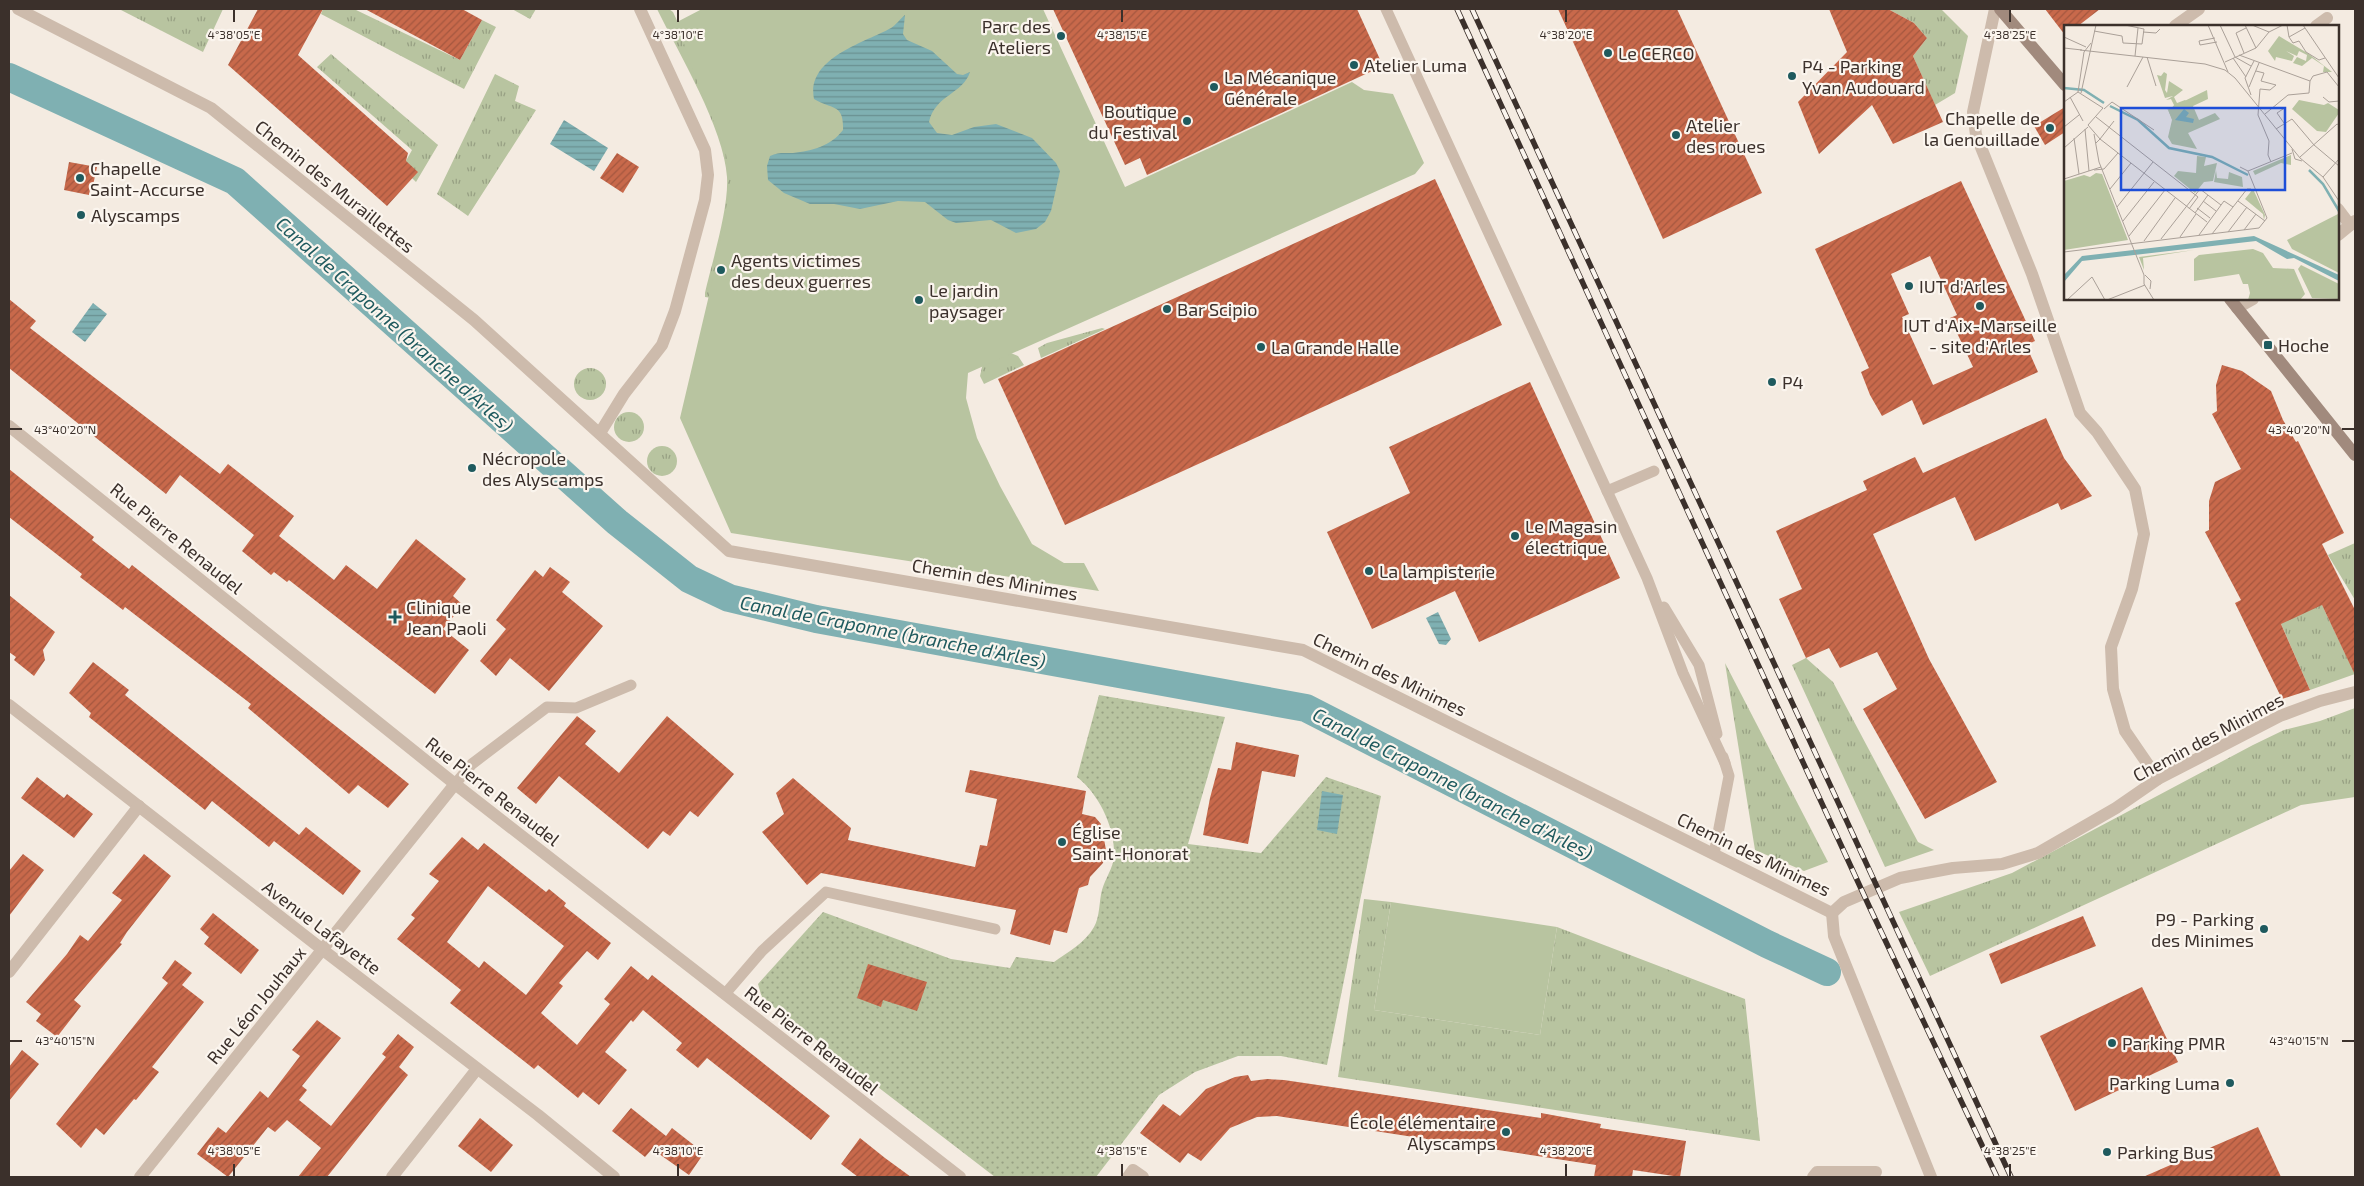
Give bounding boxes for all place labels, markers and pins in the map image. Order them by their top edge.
place label: Parc des Ateliers [982,15,1051,58]
marker: Parc des Ateliers [1055,30,1067,42]
place label: Le CERCO [1618,42,1694,64]
marker: Le CERCO [1602,47,1614,59]
place label: Atelier Luma [1364,54,1467,76]
place label: P4 - Parking Yvan Audouard [1802,55,1925,98]
marker: Atelier Luma [1348,59,1360,71]
place label: La Mécanique Générale [1224,66,1336,109]
marker: P4 - Parking Yvan Audouard [1786,70,1798,82]
marker: La Mécanique Générale [1208,81,1220,93]
place label: Boutique du Festival [1088,100,1178,143]
place label: Chapelle de la Genouillade [1924,107,2040,150]
place label: Atelier des roues [1686,114,1765,157]
marker: Boutique du Festival [1181,115,1193,127]
marker: Chapelle de la Genouillade [2044,122,2056,134]
marker: Atelier des roues [1670,129,1682,141]
place label: Chapelle Saint-Accurse [90,157,205,200]
marker: Chapelle Saint-Accurse [74,172,86,184]
place label: Alyscamps [91,204,180,226]
marker: Alyscamps [75,209,87,221]
place label: Agents victimes des deux guerres [731,249,871,292]
marker: Agents victimes des deux guerres [715,264,727,276]
place label: IUT d'Arles [1919,275,2006,297]
place label: Le jardin paysager [929,279,1005,322]
marker: IUT d'Arles [1903,280,1915,292]
marker: Le jardin paysager [913,294,925,306]
place label: Bar Scipio [1177,298,1257,320]
marker: IUT d'Aix-Marseille - site d'Arles [1974,300,1986,312]
marker: Bar Scipio [1161,303,1173,315]
place label: IUT d'Aix-Marseille - site d'Arles [1903,314,2057,357]
place label: Hoche [2278,334,2329,356]
place label: La Grande Halle [1271,336,1399,358]
marker: Hoche [2262,339,2274,351]
marker: La Grande Halle [1255,341,1267,353]
place label: P4 [1782,371,1804,393]
marker: P4 [1766,376,1778,388]
place label: Nécropole des Alyscamps [482,447,604,490]
marker: Nécropole des Alyscamps [466,462,478,474]
place label: Le Magasin électrique [1525,515,1617,558]
marker: Le Magasin électrique [1509,530,1521,542]
place label: La lampisterie [1379,560,1495,582]
marker: La lampisterie [1363,565,1375,577]
place label: Clinique Jean Paoli [406,596,487,639]
marker: Clinique Jean Paoli [388,610,402,624]
place label: Église Saint-Honorat [1072,821,1189,864]
marker: Église Saint-Honorat [1056,836,1068,848]
place label: P9 - Parking des Minimes [2151,908,2254,951]
marker: P9 - Parking des Minimes [2258,923,2270,935]
place label: Parking PMR [2122,1032,2225,1054]
marker: Parking PMR [2106,1037,2118,1049]
place label: Parking Luma [2109,1072,2220,1094]
marker: Parking Luma [2224,1077,2236,1089]
place label: École élémentaire Alyscamps [1350,1111,1496,1154]
marker: École élémentaire Alyscamps [1500,1126,1512,1138]
place label: Parking Bus [2117,1141,2213,1163]
marker: Parking Bus [2101,1146,2113,1158]

